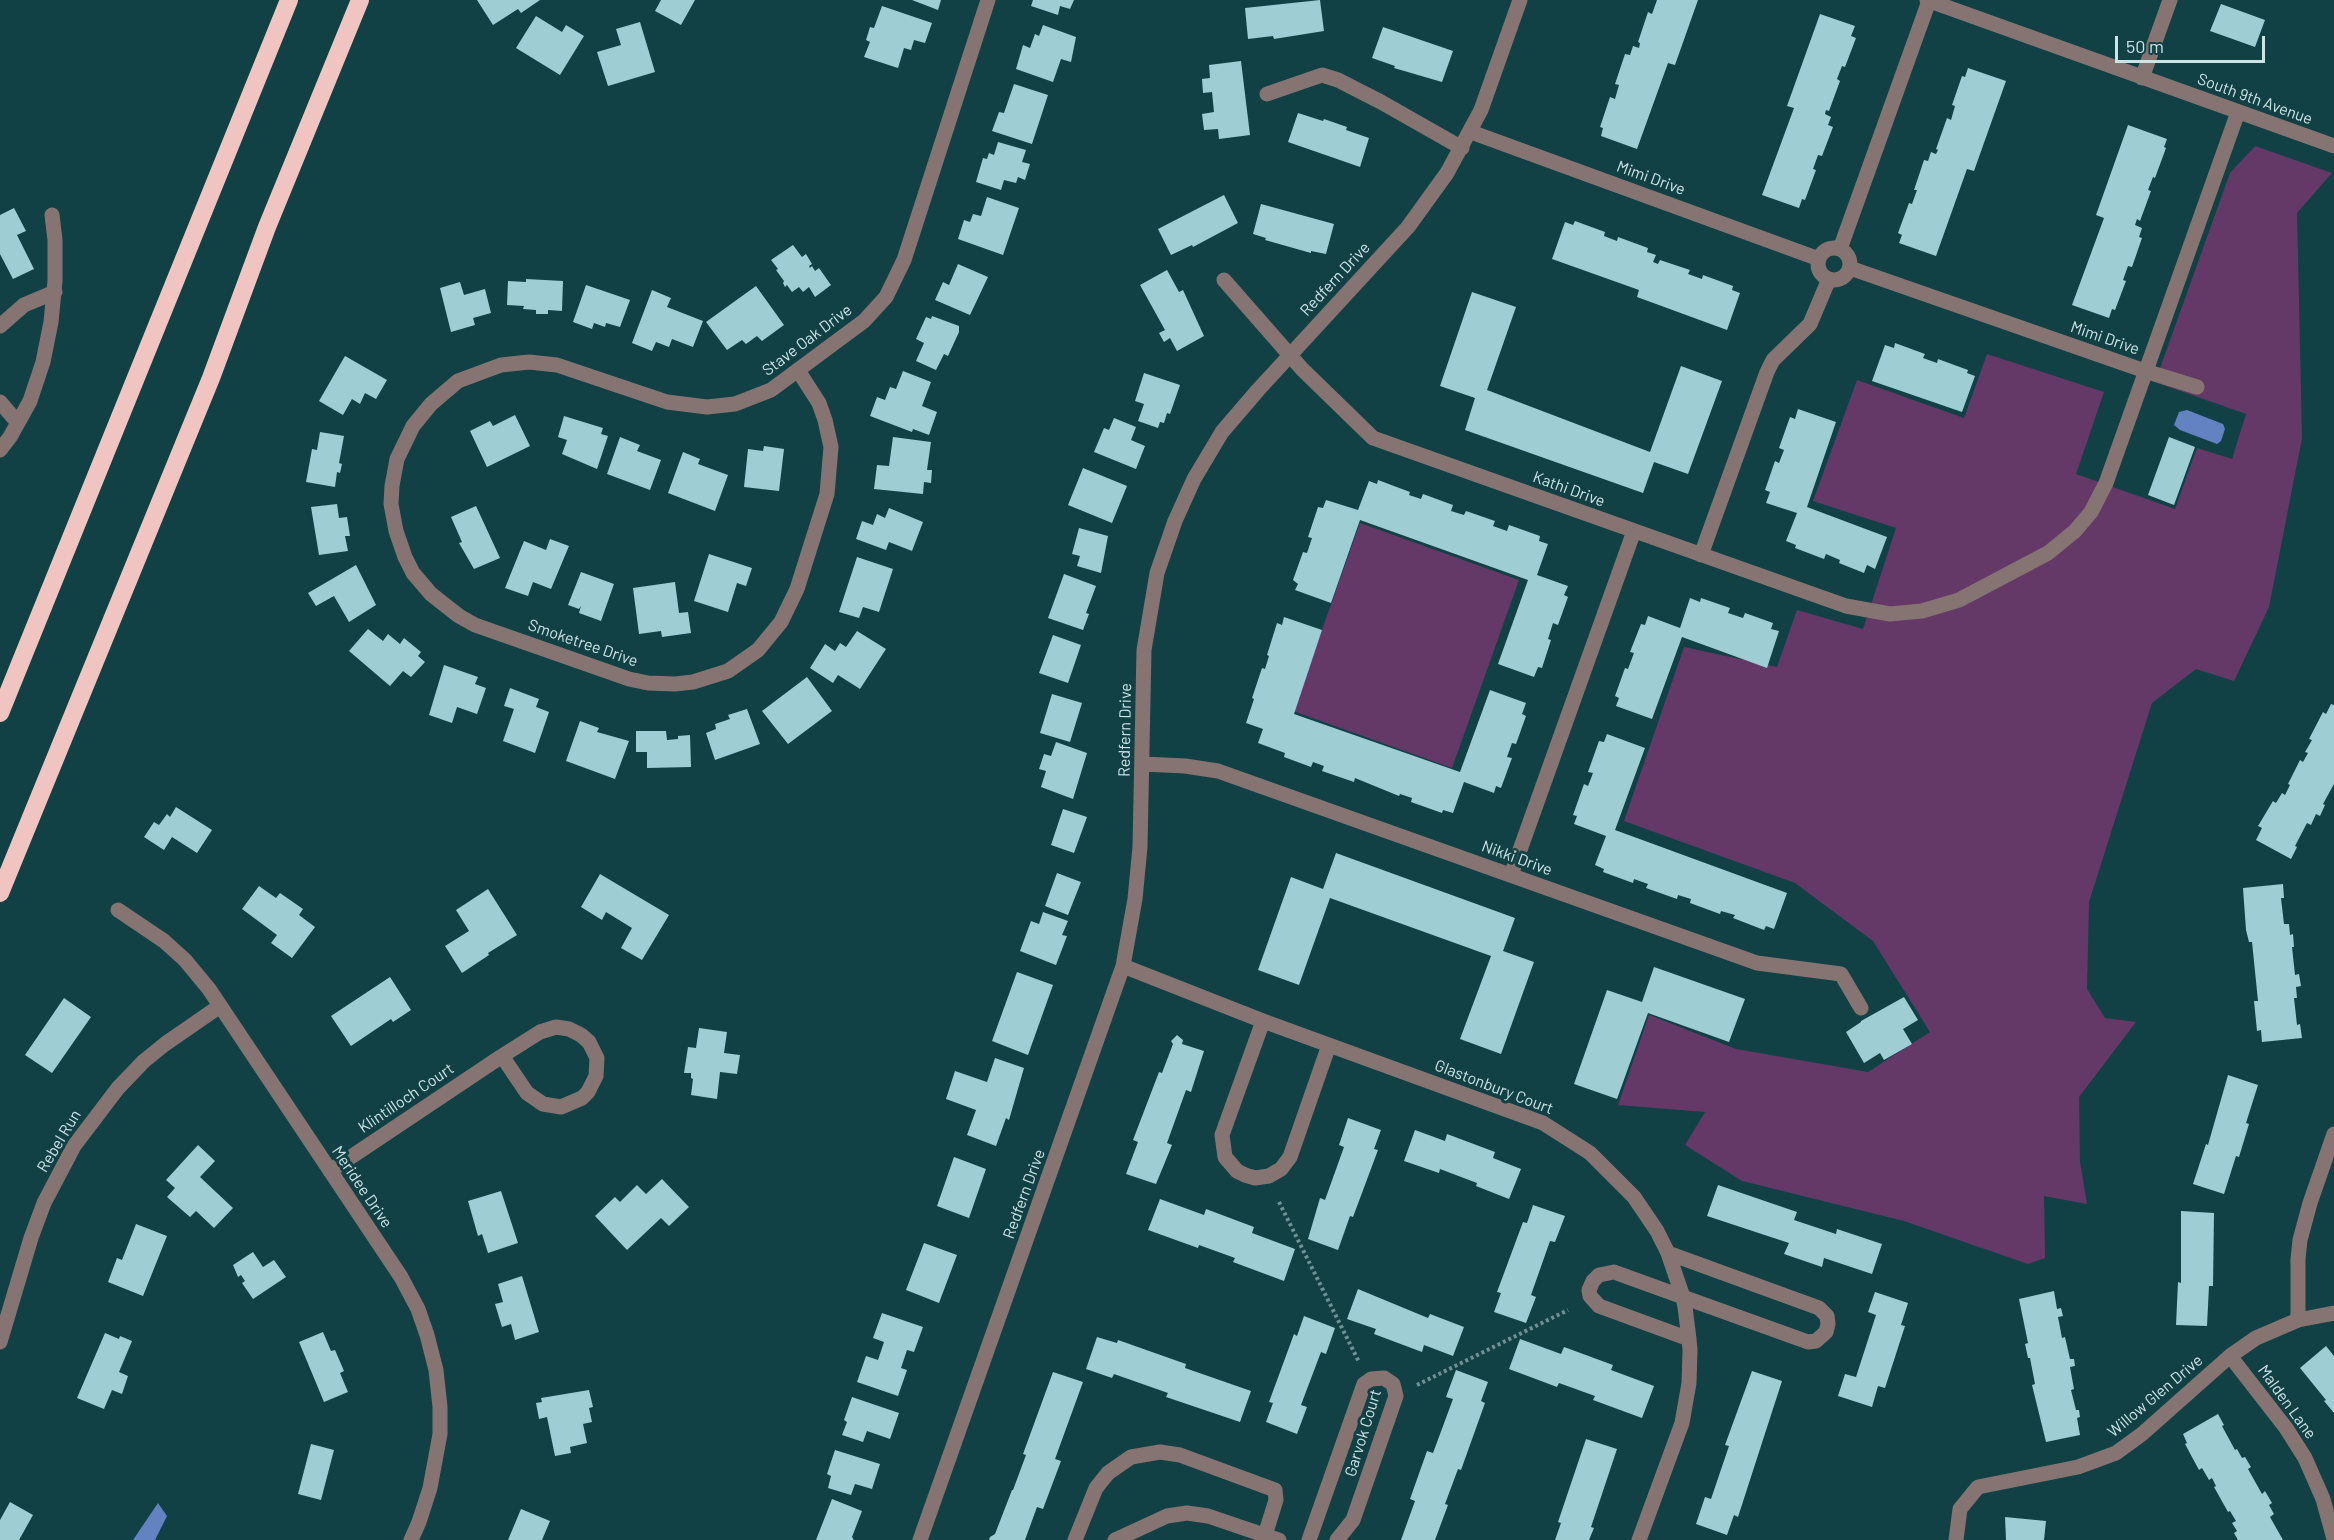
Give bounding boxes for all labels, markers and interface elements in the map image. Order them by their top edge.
scale bar [2118,24,2268,62]
text: 50 m [2126,35,2164,57]
street label: South 9th Avenue [2195,69,2315,129]
street label: Mimi Drive [1614,157,1688,199]
street label: Redfern Drive [1296,238,1374,320]
street label: Stave Oak Drive [758,300,856,380]
street label: Mimi Drive [2068,317,2142,359]
street label: Kathi Drive [1530,467,1608,511]
street label: Smoketree Drive [526,615,640,671]
street label: Redfern Drive [1115,683,1135,777]
street label: Nikki Drive [1479,836,1555,880]
street label: Glastonbury Court [1432,1056,1556,1118]
street label: Klintilloch Court [355,1059,457,1137]
street label: Rebel Run [33,1106,85,1176]
street label: Meridee Drive [328,1142,396,1232]
street label: Redfern Drive [999,1147,1049,1241]
street label: Willow Glen Drive [2104,1351,2206,1441]
street label: Malden Lane [2254,1361,2320,1443]
street label: Garvok Court [1341,1387,1385,1479]

